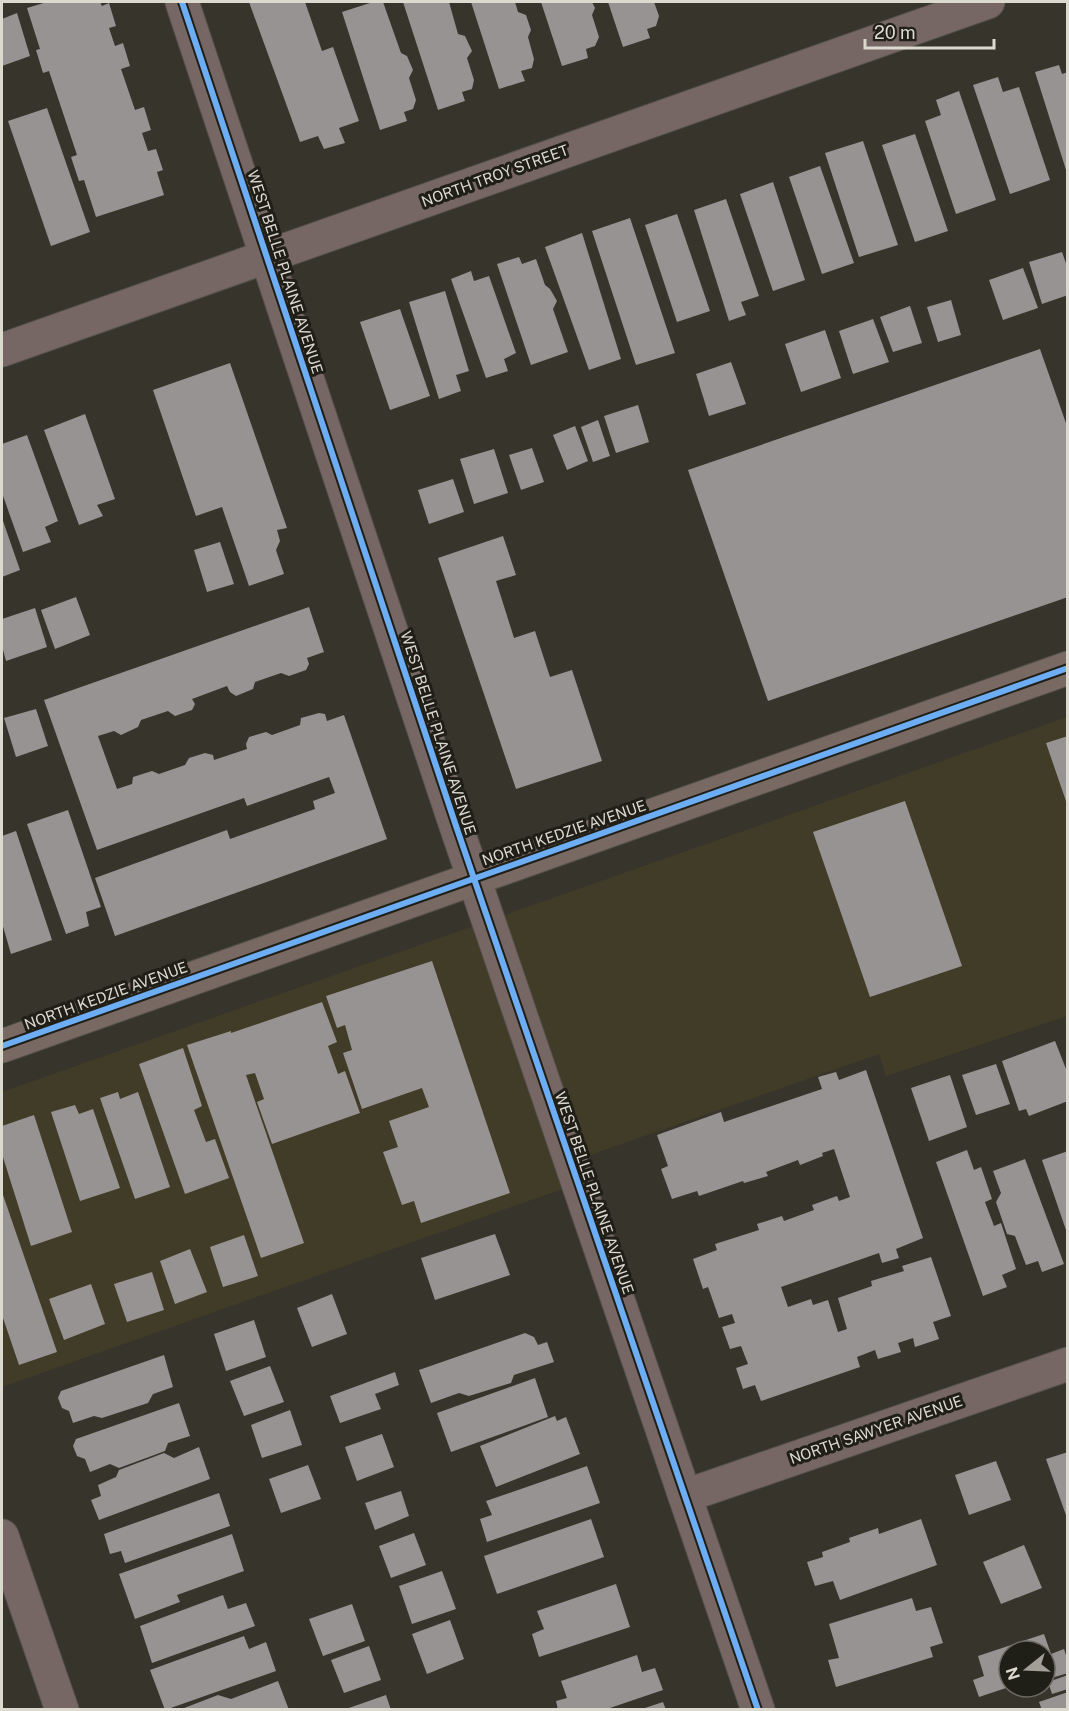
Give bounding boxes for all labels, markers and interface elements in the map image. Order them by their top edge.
scale bar [865,12,994,50]
text: 20 m [874,22,916,43]
street label: NORTH TROY STREET [419,141,571,210]
street label: WEST BELLE PLAINE AVENUE [244,168,326,376]
street label: WEST BELLE PLAINE AVENUE [397,629,479,837]
street label: NORTH KEDZIE AVENUE [480,796,648,869]
street label: NORTH KEDZIE AVENUE [22,958,190,1033]
street label: WEST BELLE PLAINE AVENUE [552,1089,637,1296]
street label: NORTH SAWYER AVENUE [787,1392,965,1467]
north arrow [997,1639,1057,1699]
text: N [1002,1665,1024,1682]

